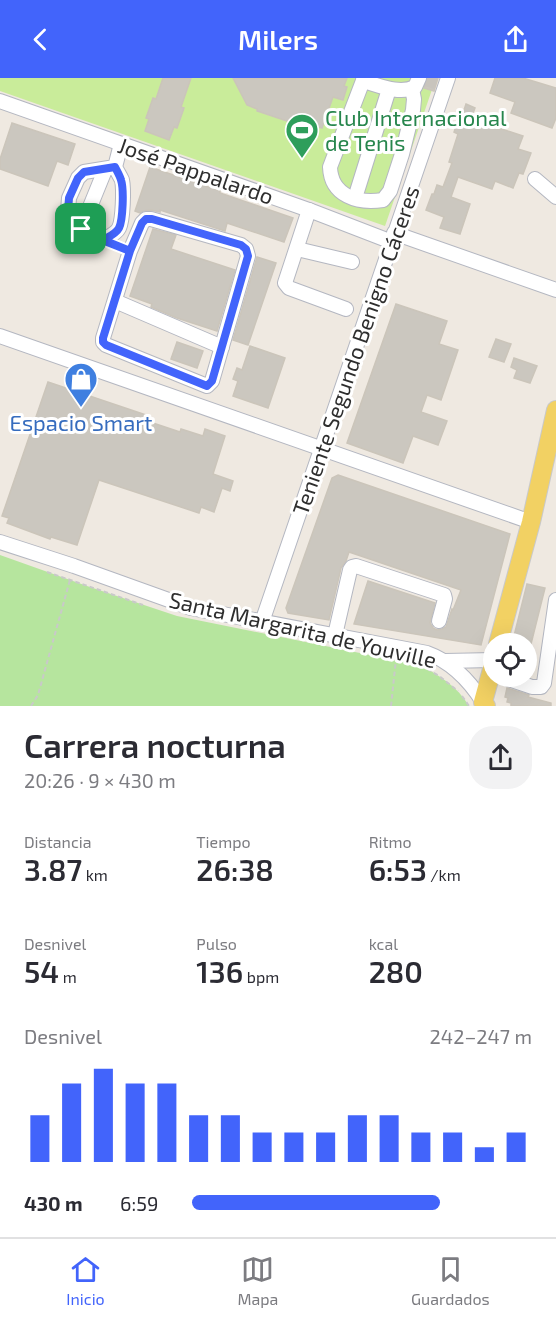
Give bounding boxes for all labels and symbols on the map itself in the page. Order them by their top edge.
place label: Club Internacional de Tenis [325,104,507,155]
sports icon: Club Internacional de Tenis [284,112,320,159]
street label: José Pappalardo [115,131,277,209]
street label: Teniente Segundo Benigno Cáceres [286,182,424,518]
pin [55,203,106,254]
shop icon: Espacio Smart [63,361,99,408]
place label: Espacio Smart [10,409,152,435]
street label: Santa Margarita de Youville [167,586,439,672]

